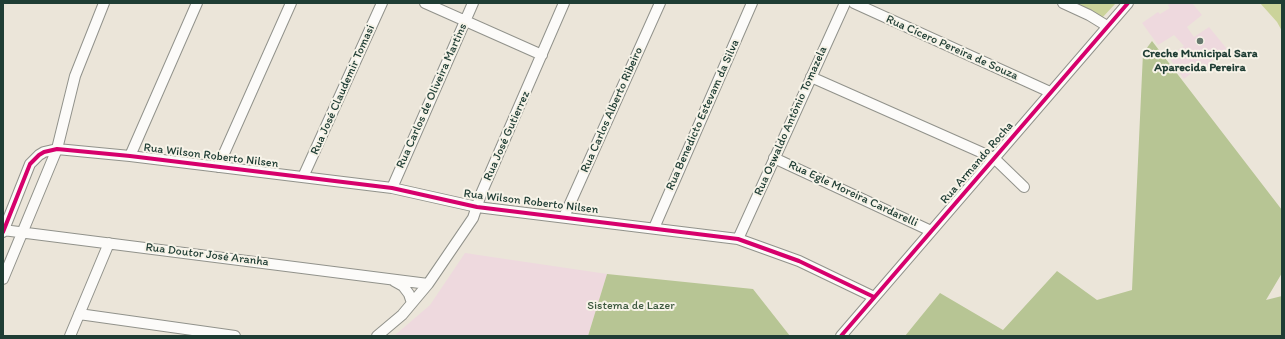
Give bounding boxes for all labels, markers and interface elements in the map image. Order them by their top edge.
street label: Rua Cícero Pereira de Souza [884,12,1020,84]
street label: Rua Carlos de Oliveira Martins [393,21,471,171]
street label: Rua José Claudemir Tomasi [308,23,378,157]
marker: Creche Municipal Sara Aparecida Pereira [1195,36,1205,46]
street label: Rua Benedicto Estevam da Silva [663,37,743,193]
street label: Rua Oswaldo Antônio Tomazela [751,44,831,198]
street label: Rua Carlos Alberto Ribeiro [578,45,646,175]
place label: Creche Municipal Sara Aparecida Pereira [1142,47,1258,75]
street label: Rua José Gutierrez [481,89,533,183]
street label: Rua Armando Rocha [937,119,1017,207]
street label: Rua Wilson Roberto Nilsen [143,141,279,171]
street label: Rua Egle Moreira Cardarelli [786,158,920,230]
street label: Rua Wilson Roberto Nilsen [463,187,599,217]
street label: Rua Doutor José Aranha [145,240,269,270]
park label: Sistema de Lazer [587,299,675,313]

